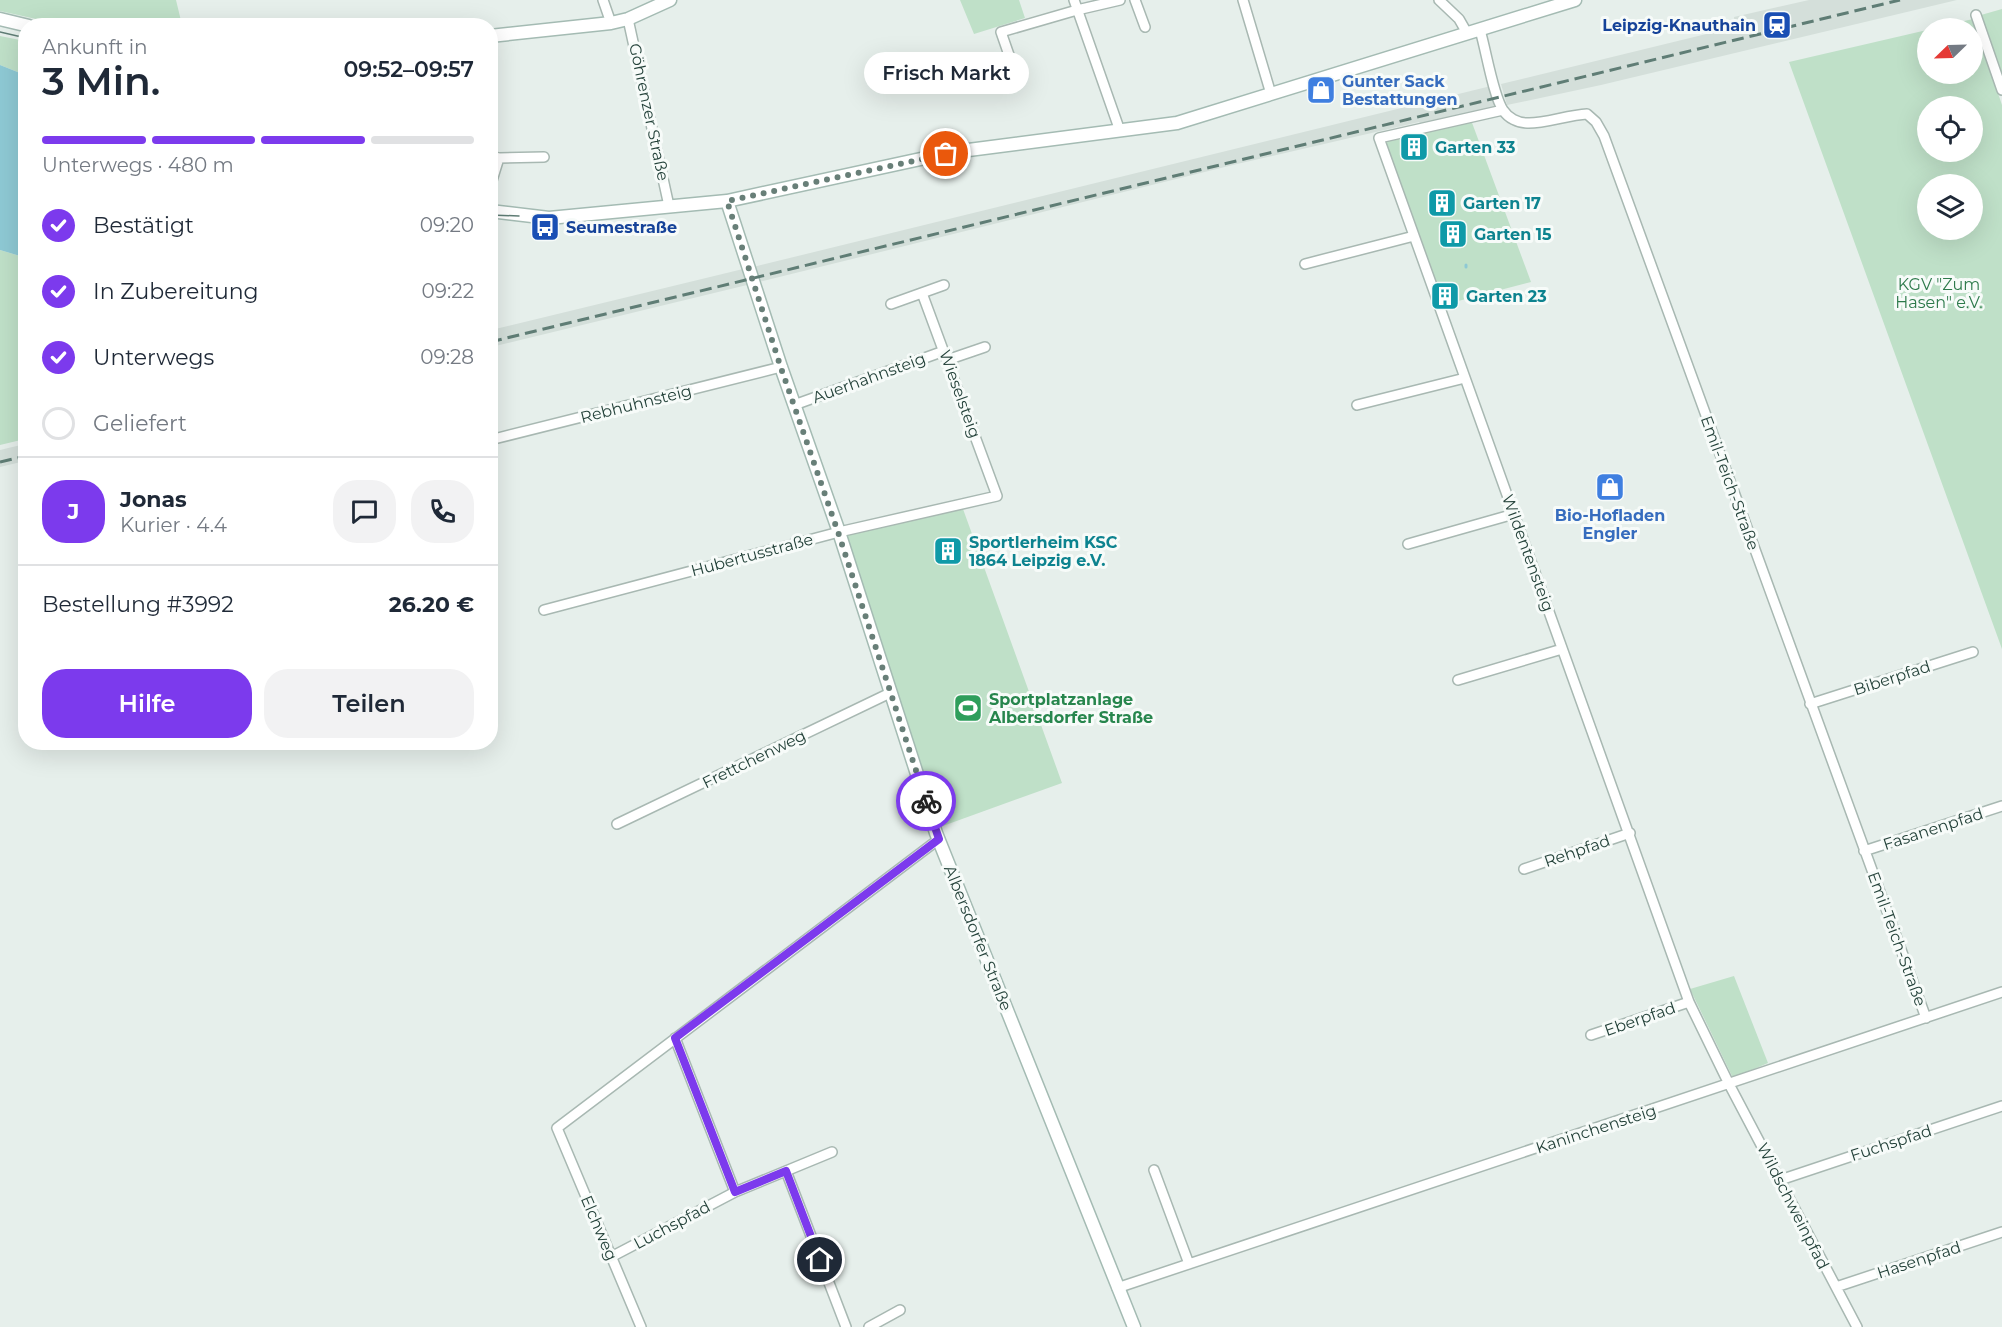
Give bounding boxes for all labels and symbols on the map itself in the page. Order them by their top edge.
station icon: Leipzig-Knauthain [1761,9,1793,41]
place label: Leipzig-Knauthain [1602,16,1756,35]
north arrow [1917,18,1983,84]
street label: Göhrenzer Straße [625,42,673,182]
callout: Frisch Markt [864,52,1028,94]
place label: Gunter Sack Bestattungen [1342,72,1458,109]
shop icon: Gunter Sack Bestattungen [1305,74,1337,106]
pin [920,128,971,179]
building icon: Garten 33 [1398,131,1430,163]
place label: Garten 33 [1435,138,1516,157]
building icon: Garten 17 [1426,187,1458,219]
place label: Garten 17 [1463,194,1541,213]
bus stop icon: Seumestraße [529,211,561,243]
place label: Seumestraße [566,218,677,237]
building icon: Garten 15 [1437,218,1469,250]
place label: Garten 15 [1474,225,1552,244]
park label: KGV "Zum Hasen" e.V. [1895,275,1983,312]
building icon: Garten 23 [1429,280,1461,312]
place label: Garten 23 [1466,287,1547,306]
street label: Wieselsteig [935,347,985,441]
street label: Auerhahnsteig [810,349,928,407]
street label: Rebhuhnsteig [578,381,694,427]
street label: Emil-Teich-Straße [1697,413,1763,553]
shop icon: Bio-Hofladen Engler [1594,471,1626,503]
street label: Wildentensteig [1498,492,1558,614]
place label: Bio-Hofladen Engler [1555,506,1665,543]
street label: Hubertusstraße [689,530,815,580]
place label: Sportlerheim KSC 1864 Leipzig e.V. [969,533,1118,570]
building icon: Sportlerheim KSC 1864 Leipzig e.V. [932,535,964,567]
street label: Biberpfad [1851,657,1933,699]
place label: Sportplatzanlage Albersdorfer Straße [988,690,1153,727]
sports icon: Sportplatzanlage Albersdorfer Straße [952,692,984,724]
street label: Frettchenweg [699,726,809,792]
courier [896,771,956,831]
street label: Fasanenpfad [1881,804,1985,854]
street label: Rehpfad [1542,831,1612,871]
street label: Albersdorfer Straße [940,862,1016,1014]
street label: Emil-Teich-Straße [1864,869,1930,1009]
street label: Eberpfad [1602,998,1678,1040]
street label: Kaninchensteig [1533,1101,1659,1157]
street label: Fuchspfad [1848,1121,1934,1165]
street label: Wildschweinpfad [1753,1140,1833,1272]
street label: Elchweg [577,1193,621,1263]
street label: Luchspfad [630,1197,714,1253]
pin [794,1234,845,1285]
street label: Hasenpfad [1875,1238,1963,1282]

